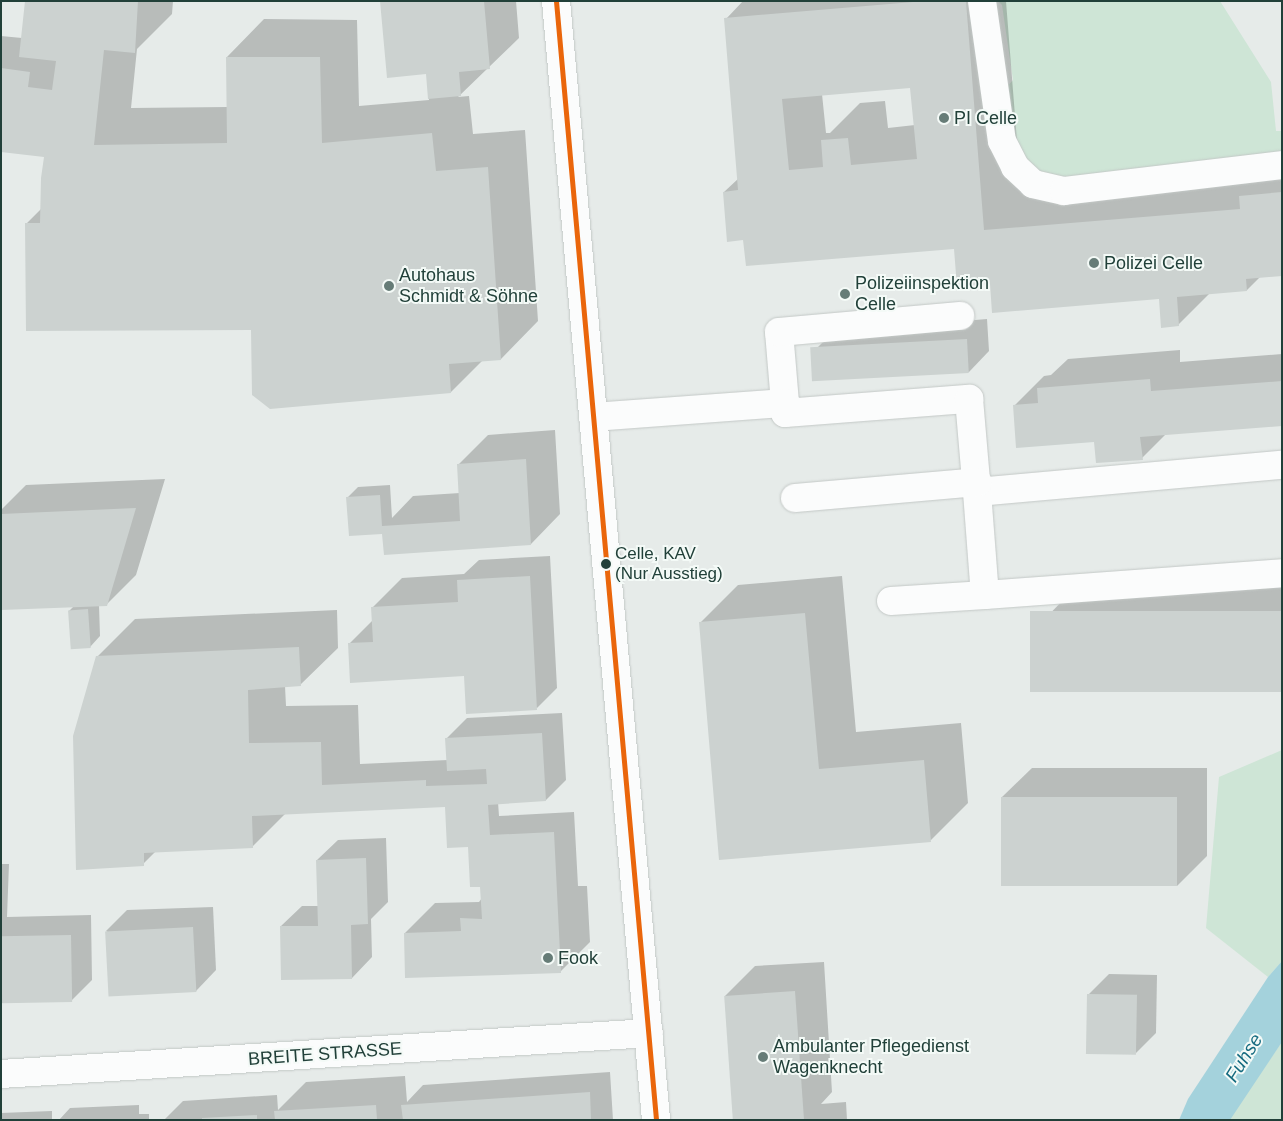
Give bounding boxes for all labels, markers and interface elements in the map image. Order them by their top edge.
place label: PI Celle [954,107,1017,129]
marker: PI Celle [938,112,950,124]
place label: Polizei Celle [1104,252,1203,274]
marker: Polizei Celle [1088,257,1100,269]
place label: Autohaus Schmidt & Söhne [399,265,538,308]
place label: Polizeiinspektion Celle [855,273,989,316]
marker: Autohaus Schmidt & Söhne [383,280,395,292]
marker: Polizeiinspektion Celle [839,288,851,300]
place label: Celle, KAV (Nur Ausstieg) [615,544,724,584]
marker: Celle, KAV (Nur Ausstieg) [601,559,611,569]
place label: Fook [558,947,598,969]
marker: Fook [542,952,554,964]
water label: Fuhse [1220,1030,1268,1086]
place label: Ambulanter Pflegedienst Wagenknecht [773,1036,969,1078]
street label: BREITE STRASSE [247,1038,403,1070]
marker: Ambulanter Pflegedienst Wagenknecht [757,1051,769,1063]

